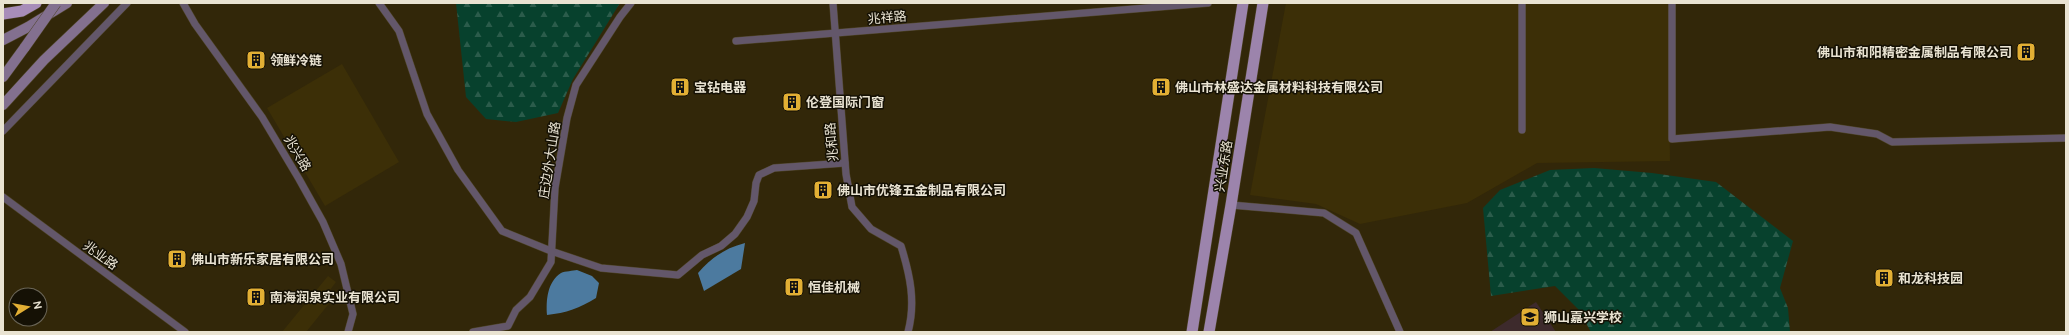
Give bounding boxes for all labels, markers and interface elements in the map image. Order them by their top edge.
street label: 兆祥路 [867,8,907,26]
building icon: 佛山市和阳精密金属制品有限公司 [2015,41,2037,63]
place label: 佛山市和阳精密金属制品有限公司 [1817,45,2012,59]
building icon: 领鲜冷链 [245,49,267,71]
place label: 领鲜冷链 [270,53,322,67]
building icon: 宝钻电器 [669,76,691,98]
building icon: 佛山市林盛达金属材料科技有限公司 [1150,76,1172,98]
place label: 宝钻电器 [694,80,747,94]
place label: 佛山市林盛达金属材料科技有限公司 [1175,80,1383,94]
building icon: 伦登国际门窗 [781,91,803,113]
place label: 伦登国际门窗 [806,95,884,109]
street label: 庄边外大山路 [536,120,562,200]
street label: 兆和路 [822,122,840,162]
street label: 兆兴路 [282,133,314,173]
street label: 兴业东路 [1212,139,1234,193]
building icon: 佛山市优锋五金制品有限公司 [812,179,834,201]
place label: 佛山市优锋五金制品有限公司 [837,183,1006,197]
street label: 兆业路 [81,238,121,272]
building icon: 佛山市新乐家居有限公司 [166,248,188,270]
place label: 佛山市新乐家居有限公司 [191,252,334,266]
building icon: 和龙科技园 [1873,267,1895,289]
place label: 和龙科技园 [1898,271,1963,285]
building icon: 恒佳机械 [783,276,805,298]
place label: 恒佳机械 [808,280,860,294]
building icon: 南海润泉实业有限公司 [245,286,267,308]
north arrow [8,287,48,327]
place label: 南海润泉实业有限公司 [270,290,400,304]
text: N [31,300,44,310]
school or university icon: 狮山嘉兴学校 [1519,306,1541,328]
place label: 狮山嘉兴学校 [1544,310,1622,324]

